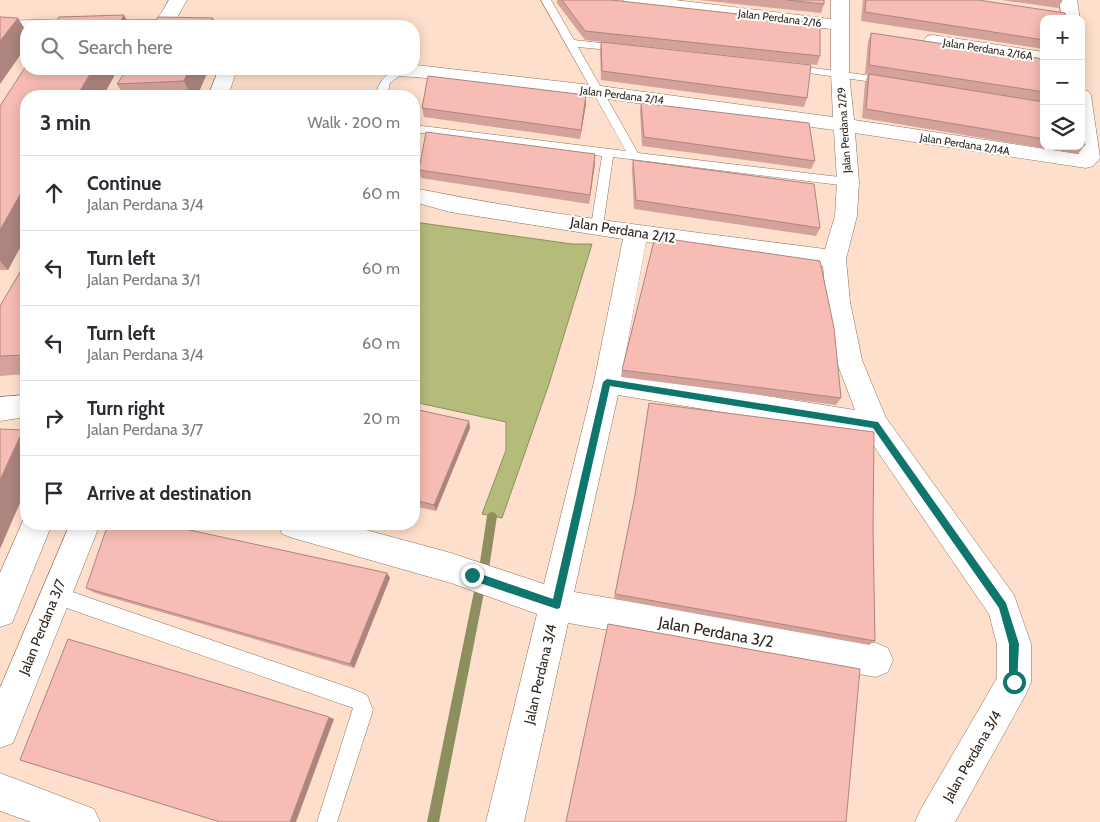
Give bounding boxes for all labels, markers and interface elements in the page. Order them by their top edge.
street label: Jalan Perdana 2/16 [736,6,823,30]
map controls [1040,15,1085,150]
button: + [1040,15,1085,60]
search box [20,20,420,75]
icon: search [38,34,66,62]
street label: Jalan Perdana 2/16A [941,35,1034,63]
text: Search here [78,36,172,59]
button: − [1040,60,1085,105]
street label: Jalan Perdana 2/14 [578,83,665,107]
street label: Jalan Perdana 2/29 [834,87,854,174]
button: layers [1040,105,1085,150]
text: 3 min [40,110,91,135]
text: Walk · 200 m [308,113,400,132]
street label: Jalan Perdana 2/14A [918,130,1011,158]
text: Continue [87,172,161,195]
icon: ahead [40,179,68,207]
text: 60 m [362,184,400,203]
text: Jalan Perdana 3/4 [87,195,204,214]
street label: Jalan Perdana 2/12 [568,213,677,247]
text: Turn left [87,247,155,270]
icon: left [40,254,68,282]
text: 60 m [362,259,400,278]
text: Jalan Perdana 3/1 [87,270,200,289]
text: Turn left [87,322,155,345]
icon: left [40,329,68,357]
text: 60 m [362,334,400,353]
text: Jalan Perdana 3/4 [87,345,204,364]
text: Turn right [87,397,165,420]
icon: right [40,404,68,432]
text: 20 m [363,409,400,428]
text: Jalan Perdana 3/7 [87,420,203,439]
icon: arrive [40,479,68,507]
text: Arrive at destination [87,482,251,505]
route end [461,564,484,587]
street label: Jalan Perdana 3/7 [14,576,69,678]
street label: Jalan Perdana 3/2 [656,612,775,651]
street label: Jalan Perdana 3/4 [520,622,560,727]
route start [1003,671,1026,694]
street label: Jalan Perdana 3/4 [938,707,1005,806]

